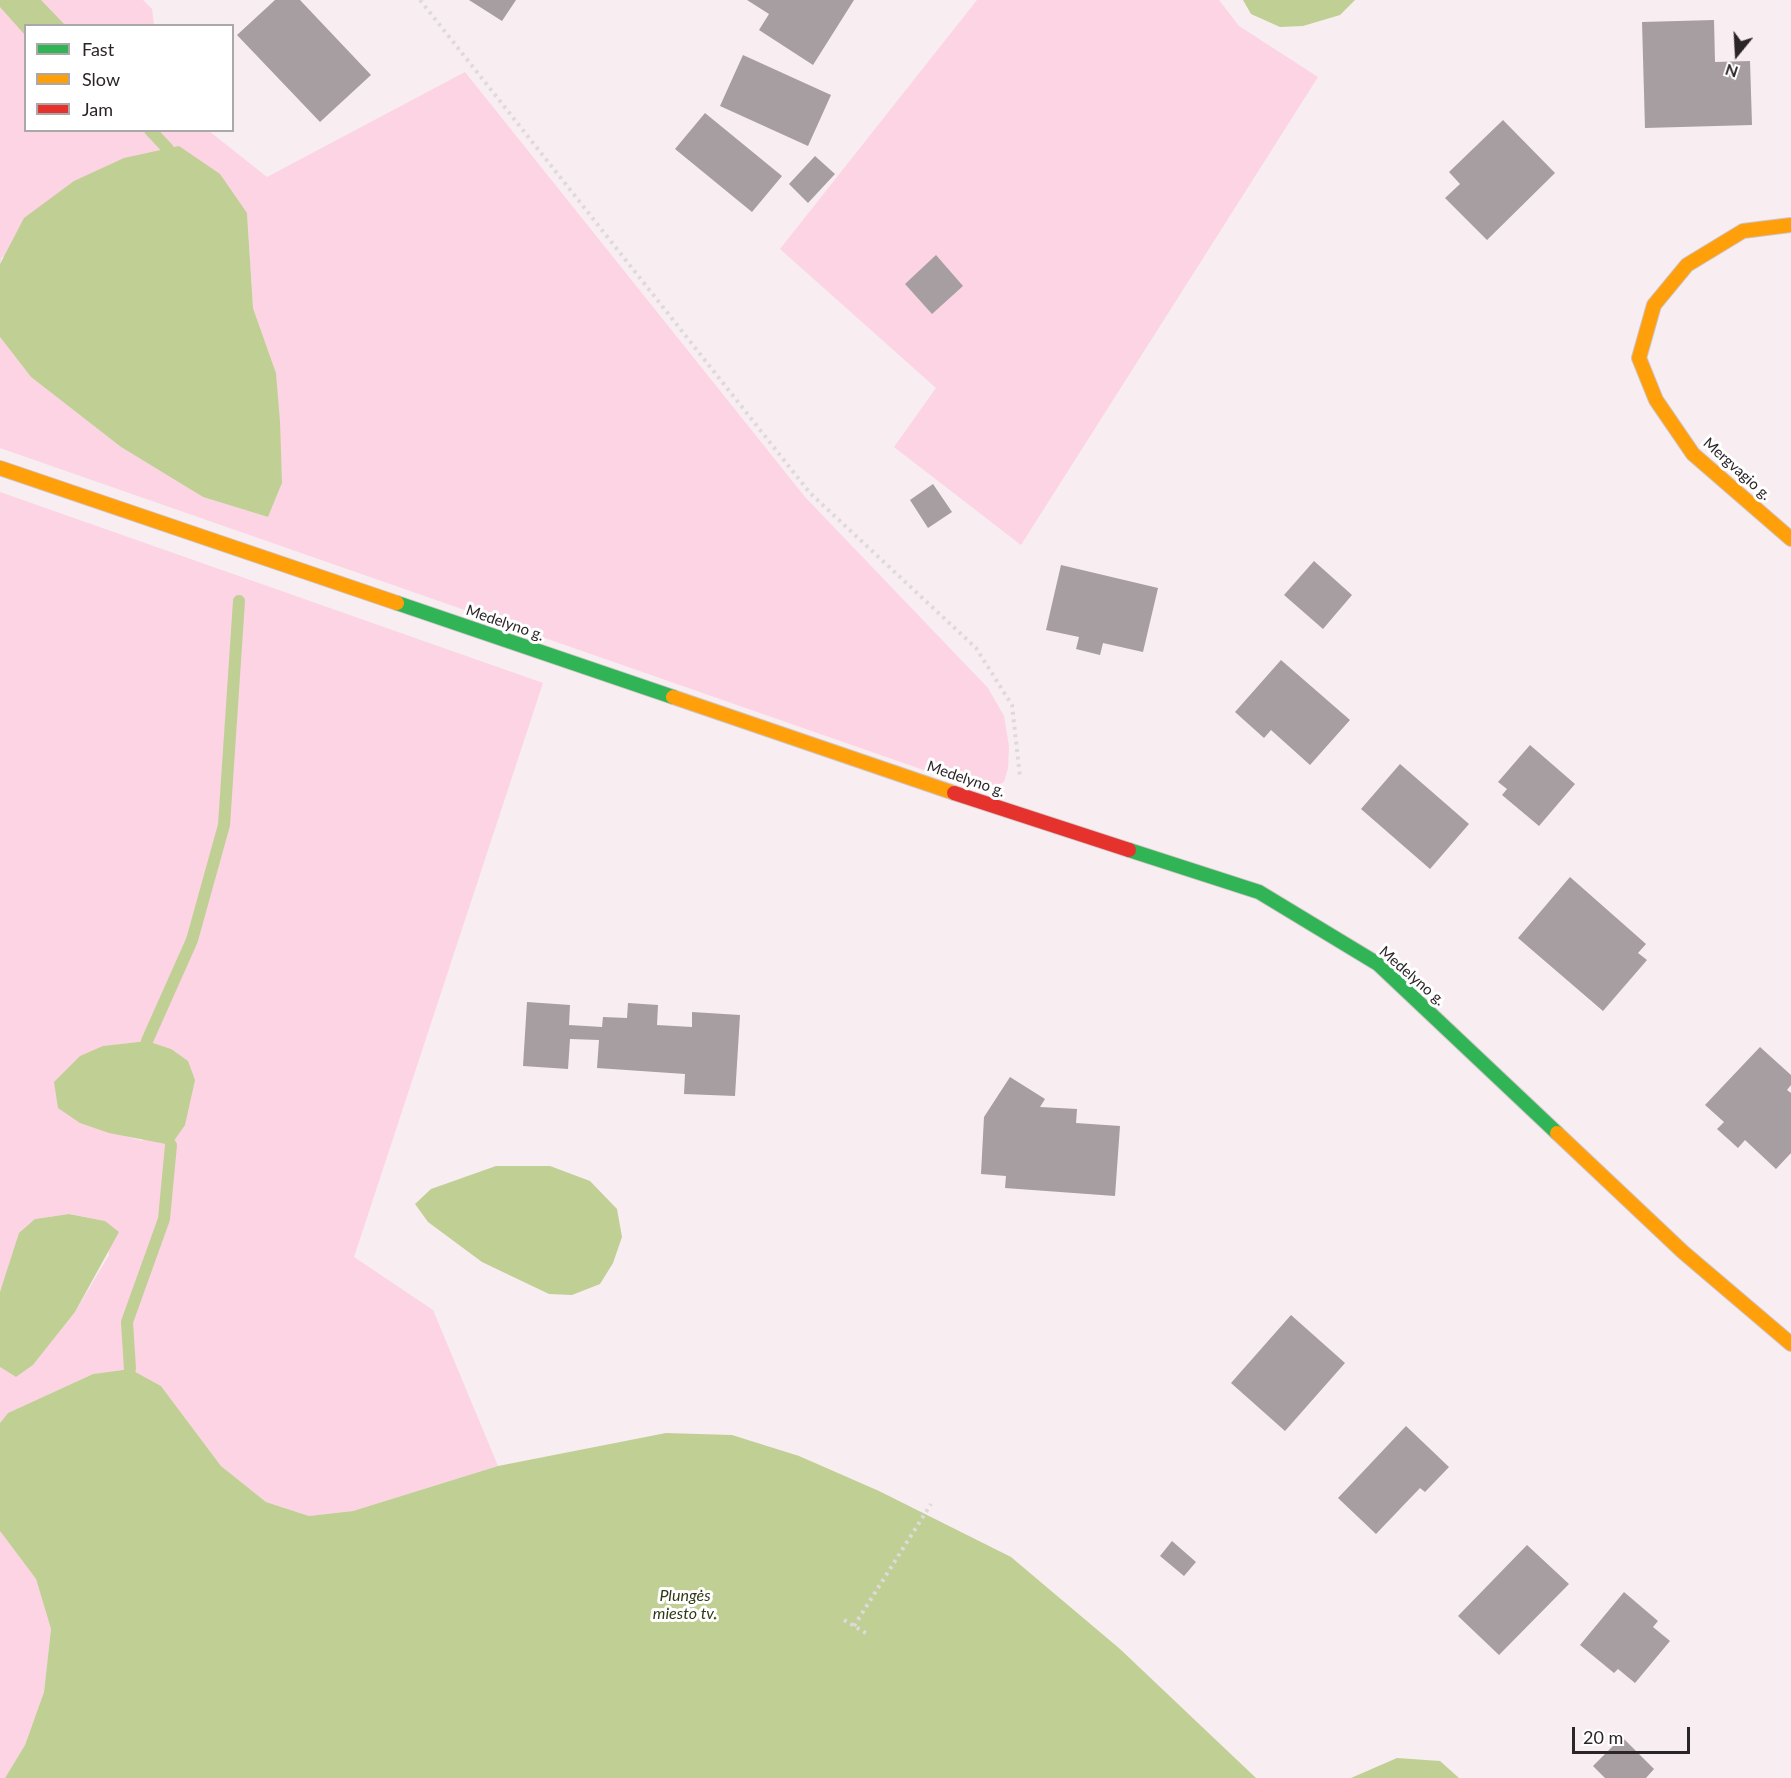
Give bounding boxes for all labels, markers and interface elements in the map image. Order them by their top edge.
legend [24,24,234,132]
north arrow [1707,24,1767,84]
text: Fast [82,38,114,60]
text: N [1722,61,1740,83]
text: Slow [82,68,120,90]
text: Jam [82,98,113,120]
street label: Mergvagio g. [1699,434,1775,504]
street label: Medelyno g. [464,601,546,645]
street label: Medelyno g. [925,757,1007,801]
street label: Medelyno g. [1375,943,1449,1009]
water label: Plungės miesto tv. [653,1586,717,1624]
scale bar [1575,1715,1694,1753]
text: 20 m [1583,1726,1623,1748]

